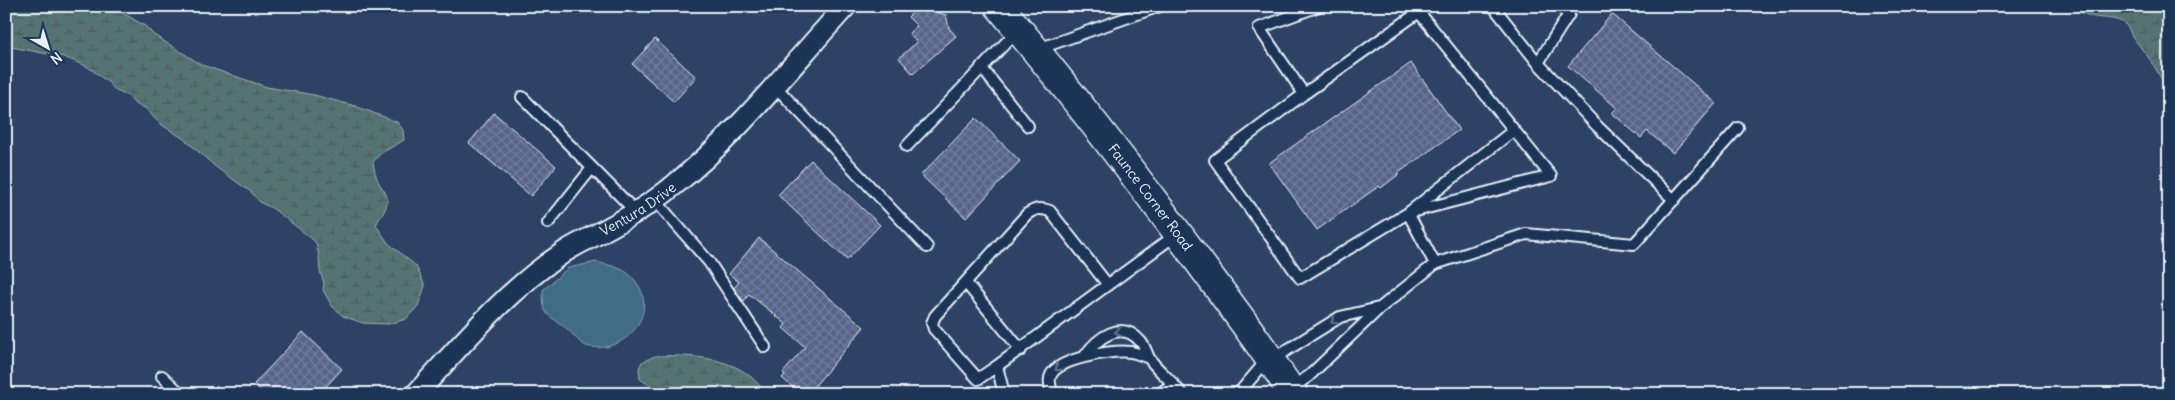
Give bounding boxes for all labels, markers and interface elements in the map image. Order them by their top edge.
north arrow [22,22,72,72]
text: N [47,48,66,68]
street label: Faunce Corner Road [1104,140,1197,254]
street label: Ventura Drive [597,178,680,240]
one-way arrow [1330,315,1339,325]
one-way arrow [1114,327,1122,338]
one-way arrow [1055,363,1064,371]

